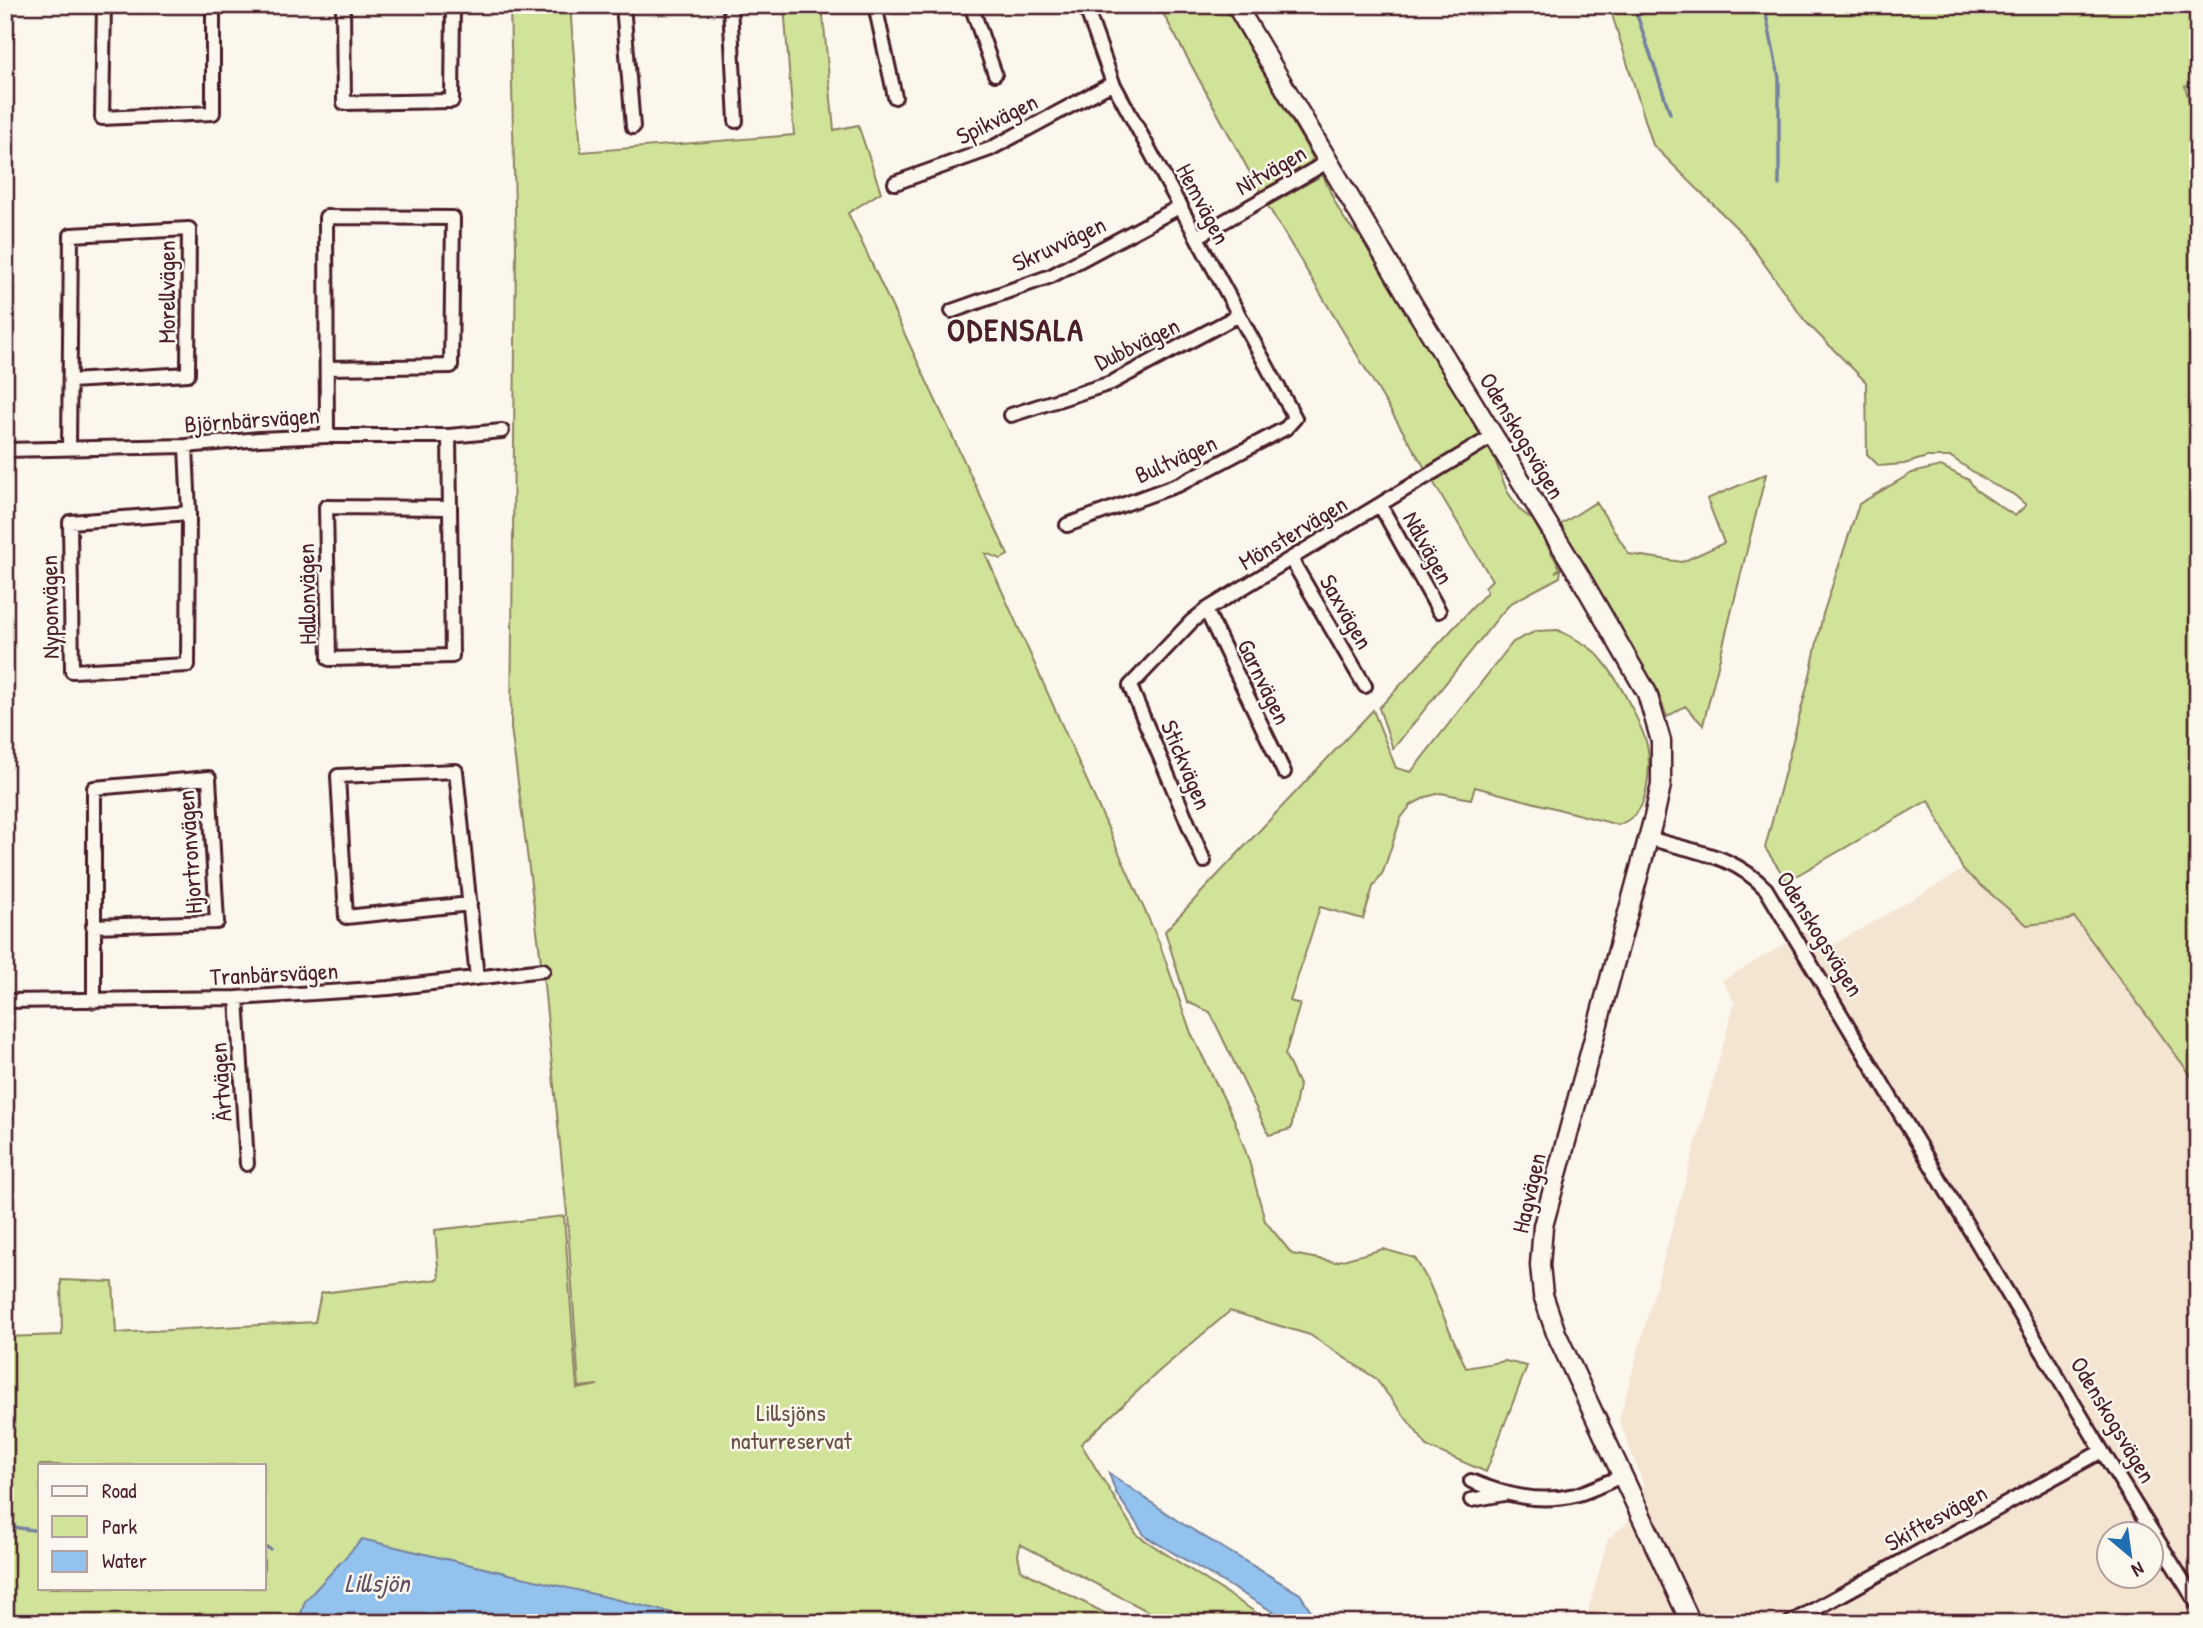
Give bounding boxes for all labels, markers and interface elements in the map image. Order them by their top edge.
street label: Spikvägen [951,85,1043,151]
street label: Nitvägen [1229,136,1312,202]
street label: Hemvägen [1169,158,1238,250]
street label: Skruvvägen [1007,208,1110,279]
street label: Morellvägen [150,240,182,344]
district label: ODENSALA [947,308,1085,351]
street label: Dubbvägen [1089,309,1184,377]
street label: Odenskogsvägen [1473,366,1573,505]
street label: Björnbärsvägen [183,398,321,440]
street label: Bultvägen [1130,426,1222,490]
street label: Mönstervägen [1232,487,1353,577]
street label: Nålvägen [1396,505,1462,590]
street label: Hallonvägen [289,543,323,645]
street label: Nyponvägen [32,555,66,659]
street label: Saxvägen [1313,568,1381,655]
street label: Garnvägen [1231,634,1299,730]
street label: Stickvägen [1154,715,1220,814]
street label: Hjortronvägen [169,789,209,915]
street label: Odenskogsvägen [1770,865,1872,1002]
street label: Tranbärsvägen [209,954,339,992]
street label: Ärtvägen [201,1041,239,1123]
street label: Hagvägen [1503,1150,1553,1236]
street label: Odenskogsvägen [2064,1350,2164,1489]
park label: Lillsjöns naturreservat [730,1396,852,1456]
legend [38,1464,266,1590]
text: Road [102,1476,136,1505]
street label: Skiftesvägen [1879,1476,1992,1558]
text: Park [102,1512,137,1541]
north arrow [2094,1520,2164,1590]
text: Water [102,1546,147,1575]
text: N [2128,1556,2149,1584]
water label: Lillsjön [344,1565,412,1600]

